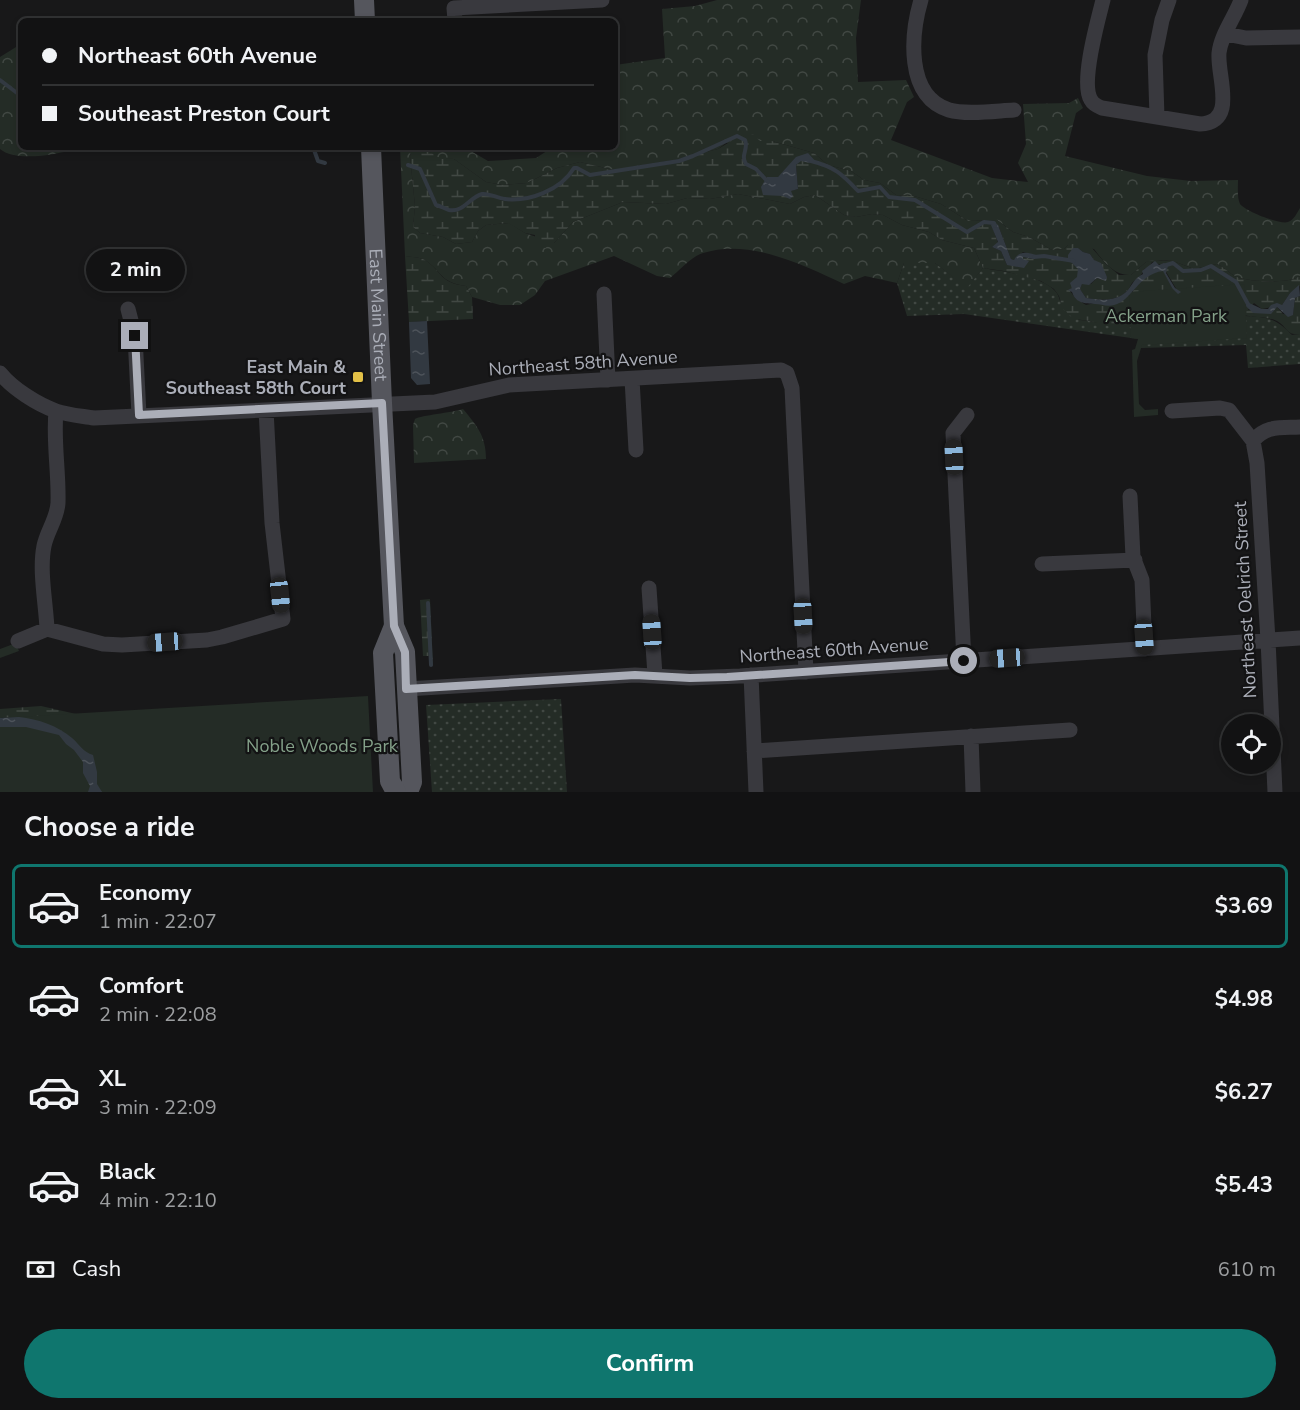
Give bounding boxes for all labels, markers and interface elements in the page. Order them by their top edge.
text: Northeast 60th Avenue [78,41,317,71]
text: Southeast Preston Court [78,99,330,129]
street label: East Main Street [363,248,393,382]
callout: 2 min [86,249,184,291]
text: 2 min [110,256,161,283]
park label: Ackerman Park [1105,304,1228,328]
route end [121,322,148,349]
street label: Northeast 58th Avenue [488,344,678,382]
place label: East Main & Southeast 58th Court [166,355,347,400]
marker: East Main & Southeast 58th Court [351,370,365,384]
car [944,439,964,475]
street label: Northeast Oelrich Street [1228,500,1262,699]
car [269,576,291,614]
car [793,598,813,634]
car [642,613,662,651]
car [1134,618,1154,656]
street label: Northeast 60th Avenue [739,631,929,669]
car [146,632,184,652]
route start [950,647,977,674]
car [988,648,1026,668]
map controls [1221,714,1281,774]
button: locate [1221,714,1281,774]
park label: Noble Woods Park [246,734,399,758]
text: Choose a ride [24,809,195,846]
text: Economy [99,878,191,908]
icon: car [27,879,81,933]
text: $3.69 [1215,891,1273,921]
text: 1 min · 22:07 [99,908,217,935]
text: Comfort [99,971,183,1001]
icon: car [27,972,81,1026]
text: $4.98 [1215,984,1273,1014]
text: 2 min · 22:08 [99,1001,217,1028]
text: XL [99,1064,126,1094]
icon: car [27,1065,81,1119]
text: $6.27 [1215,1077,1273,1107]
text: 3 min · 22:09 [99,1094,217,1121]
text: Black [99,1157,155,1187]
icon: car [27,1158,81,1212]
text: $5.43 [1215,1170,1273,1200]
text: 4 min · 22:10 [99,1187,217,1214]
icon: cash [24,1253,57,1286]
text: Cash [72,1254,121,1284]
text: 610 m [1218,1256,1276,1283]
button: Confirm [24,1329,1276,1398]

